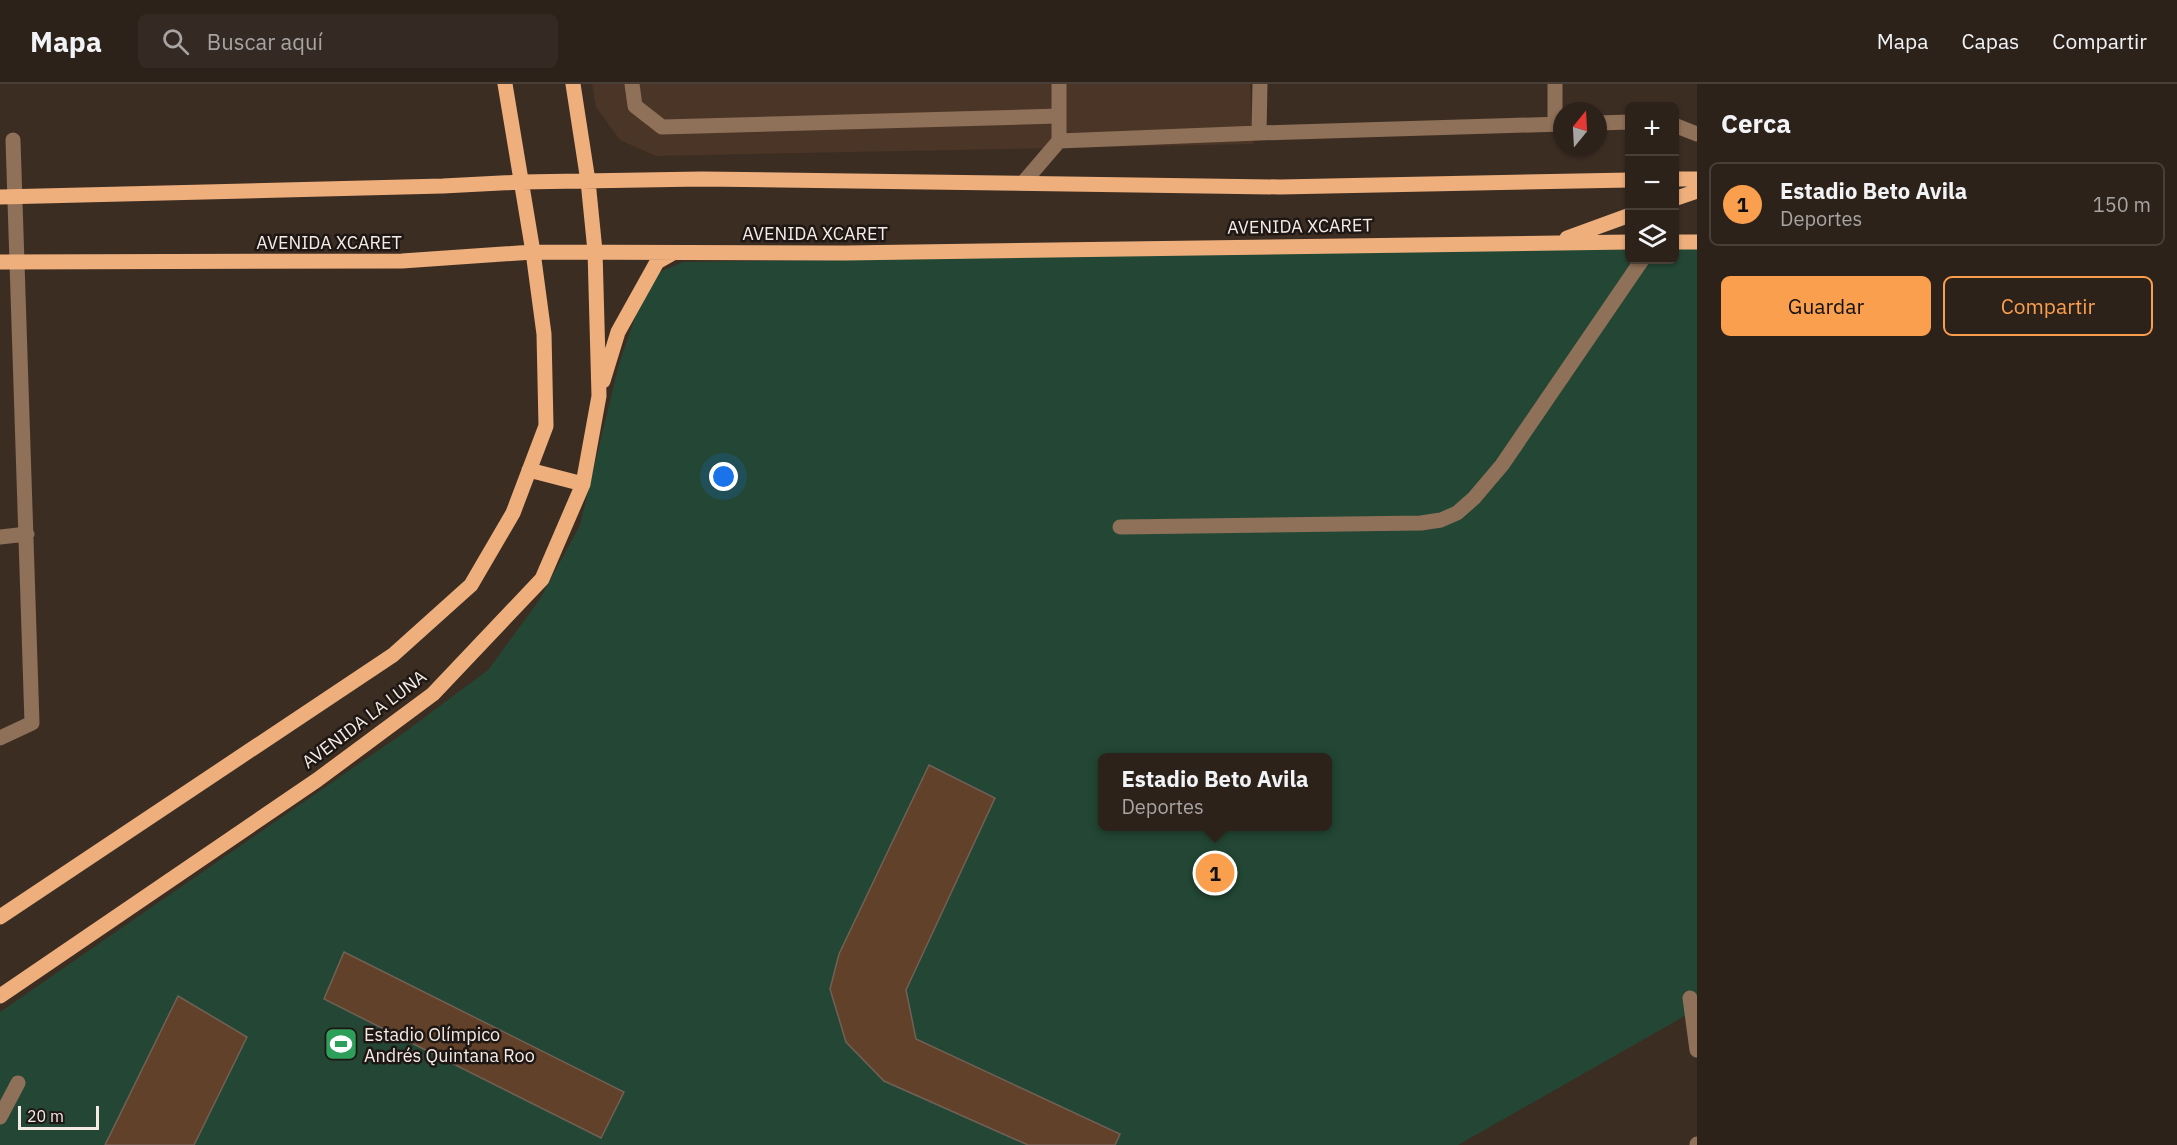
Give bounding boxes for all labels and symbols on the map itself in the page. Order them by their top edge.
north arrow [1553,102,1607,156]
street label: AVENIDA XCARET [1227,213,1373,239]
street label: AVENIDA XCARET [742,222,888,245]
street label: AVENIDA XCARET [256,231,402,254]
your location [709,462,738,491]
street label: AVENIDA LA LUNA [297,664,431,773]
pin: 1 [1196,850,1234,896]
place label: Estadio Olímpico Andrés Quintana Roo [364,1023,535,1067]
sports icon: Estadio Olímpico Andrés Quintana Roo [323,1026,359,1062]
scale bar [18,1103,99,1130]

